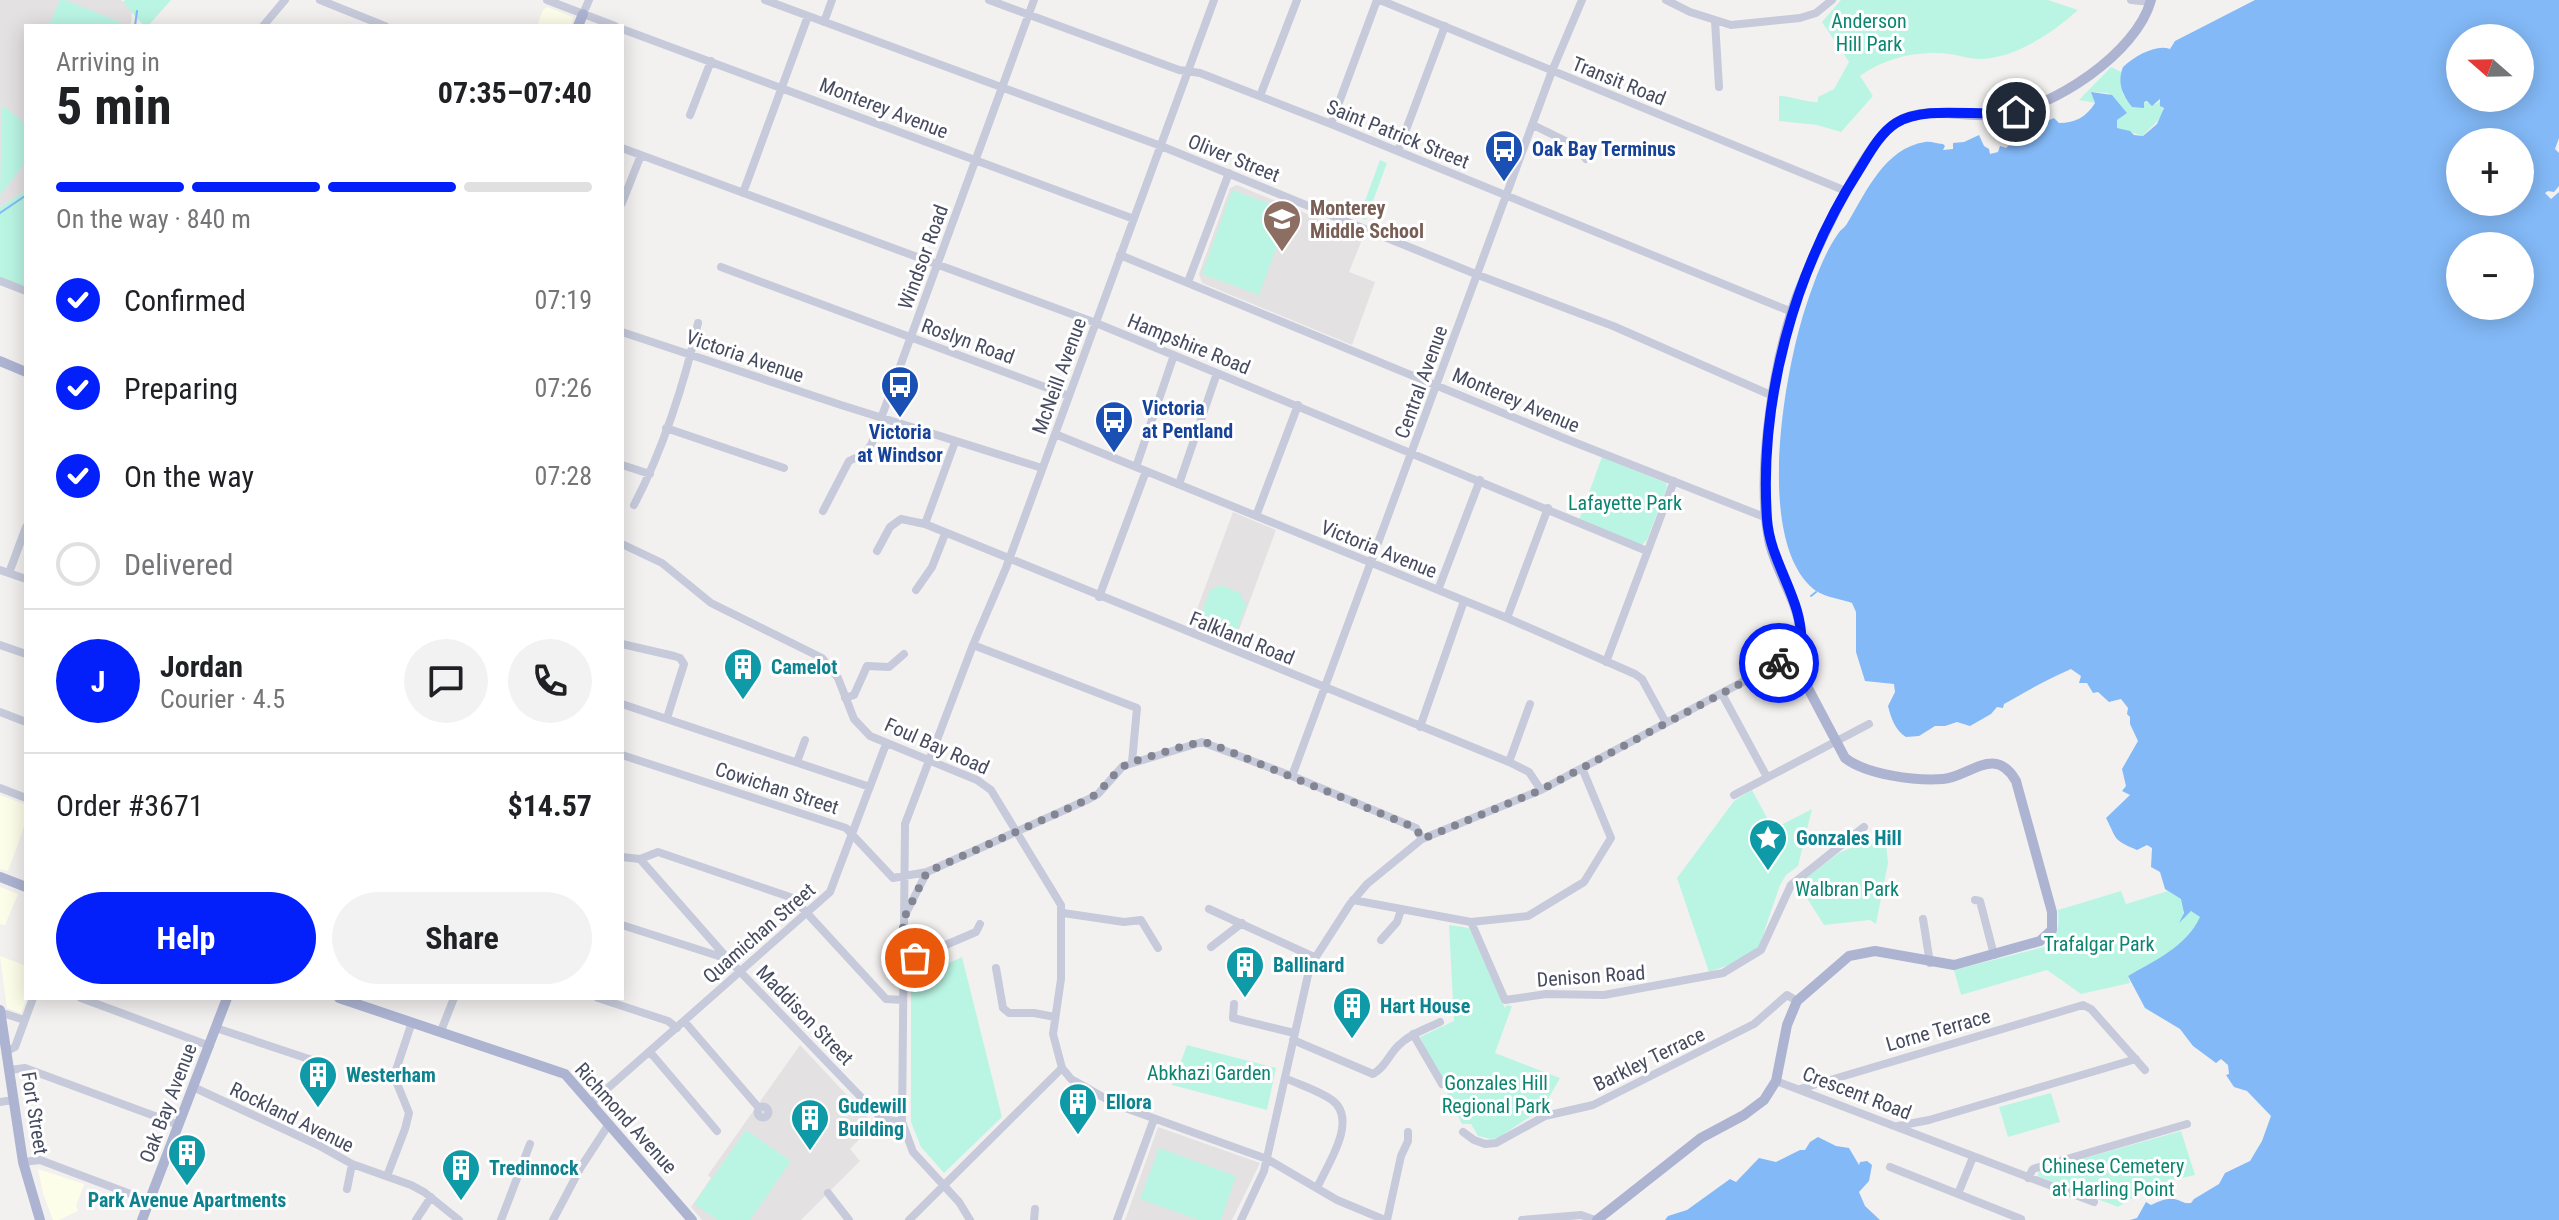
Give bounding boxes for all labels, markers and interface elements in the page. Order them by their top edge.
park label: Anderson Hill Park [1831,9,1907,56]
north arrow [2446,24,2534,112]
map controls [2446,24,2534,320]
text: Arriving in [56,47,160,77]
street label: Transit Road [1569,51,1669,111]
street label: Monterey Avenue [816,72,952,144]
text: 07:35–07:40 [438,75,592,110]
text: 5 min [56,76,172,137]
pin [1982,78,2050,146]
icon: home [1994,90,2038,134]
street label: Saint Patrick Street [1323,94,1473,174]
bus stop icon: Oak Bay Terminus [1483,128,1525,183]
button: + [2446,128,2534,216]
street label: Oliver Street [1185,129,1283,187]
place label: Oak Bay Terminus [1532,137,1676,161]
place label: Monterey Middle School [1310,196,1424,243]
school or university icon: Monterey Middle School [1261,198,1303,253]
street label: Windsor Road [893,201,953,313]
text: On the way · 840 m [56,204,251,234]
button: − [2446,232,2534,320]
icon: check [56,278,100,322]
text: Confirmed [124,283,246,318]
text: 07:19 [535,285,592,315]
street label: Hampshire Road [1124,308,1254,380]
street label: Roslyn Road [918,313,1018,369]
street label: McNeill Avenue [1027,315,1091,437]
street label: Central Avenue [1389,322,1453,442]
street label: Victoria Avenue [683,325,807,387]
street label: Monterey Avenue [1449,362,1583,438]
bus stop icon: Victoria at Windsor [879,364,921,419]
icon: check [56,366,100,410]
text: Preparing [124,371,238,406]
text: 07:26 [535,373,592,403]
place label: Victoria at Pentland [1142,396,1233,443]
bus stop icon: Victoria at Pentland [1093,399,1135,454]
place label: Victoria at Windsor [857,420,943,467]
icon: check [56,454,100,498]
text: On the way [124,459,254,494]
text: 07:28 [535,461,592,491]
park label: Lafayette Park [1568,491,1682,515]
street label: Victoria Avenue [1317,515,1441,583]
text: Delivered [124,547,233,582]
street label: Falkland Road [1186,606,1298,670]
courier [1739,623,1819,703]
button: chat [404,639,488,723]
button: phone [508,639,592,723]
icon: bike [1757,641,1801,685]
building icon: Camelot [722,646,764,701]
text: Jordan [160,649,243,684]
place label: Camelot [771,655,837,679]
text: J [91,664,105,699]
text: Courier · 4.5 [160,684,285,714]
street label: Foul Bay Road [881,712,993,780]
street label: Cowichan Street [712,757,842,819]
text: Order #3671 [56,788,204,823]
text: $14.57 [507,788,592,823]
place icon: Gonzales Hill [1747,817,1789,872]
place label: Gonzales Hill [1796,826,1902,850]
park label: Walbran Park [1795,877,1899,901]
street label: Quamichan Street [698,878,820,988]
button: Help [56,892,316,984]
button: Share [332,892,592,984]
pin [881,924,949,992]
park label: Trafalgar Park [2043,932,2155,956]
icon: bag [893,936,937,980]
building icon: Ballinard [1224,944,1266,999]
place label: Ballinard [1273,953,1344,977]
street label: Maddison Street [751,960,859,1070]
street label: Denison Road [1536,960,1646,992]
building icon: Hart House [1331,985,1373,1040]
place label: Hart House [1380,994,1470,1018]
street label: Lorne Terrace [1883,1004,1993,1056]
street label: Barkley Terrace [1589,1022,1709,1096]
street label: Oak Bay Avenue [134,1040,202,1166]
building icon: Westerham [297,1054,339,1109]
street label: Richmond Avenue [570,1058,682,1178]
park label: Abkhazi Garden [1147,1061,1271,1085]
street label: Crescent Road [1799,1061,1915,1125]
place label: Westerham [346,1063,436,1087]
street label: Fort Street [17,1070,53,1156]
park label: Gonzales Hill Regional Park [1442,1071,1550,1118]
street label: Rockland Avenue [226,1077,358,1157]
building icon: Ellora [1057,1081,1099,1136]
place label: Ellora [1106,1090,1152,1114]
place label: Gudewill Building [838,1094,907,1141]
building icon: Gudewill Building [789,1097,831,1152]
building icon: Park Avenue Apartments [166,1132,208,1187]
building icon: Tredinnock [440,1147,482,1202]
park label: Chinese Cemetery at Harling Point [2042,1154,2184,1201]
place label: Tredinnock [489,1156,579,1180]
place label: Park Avenue Apartments [88,1188,286,1212]

